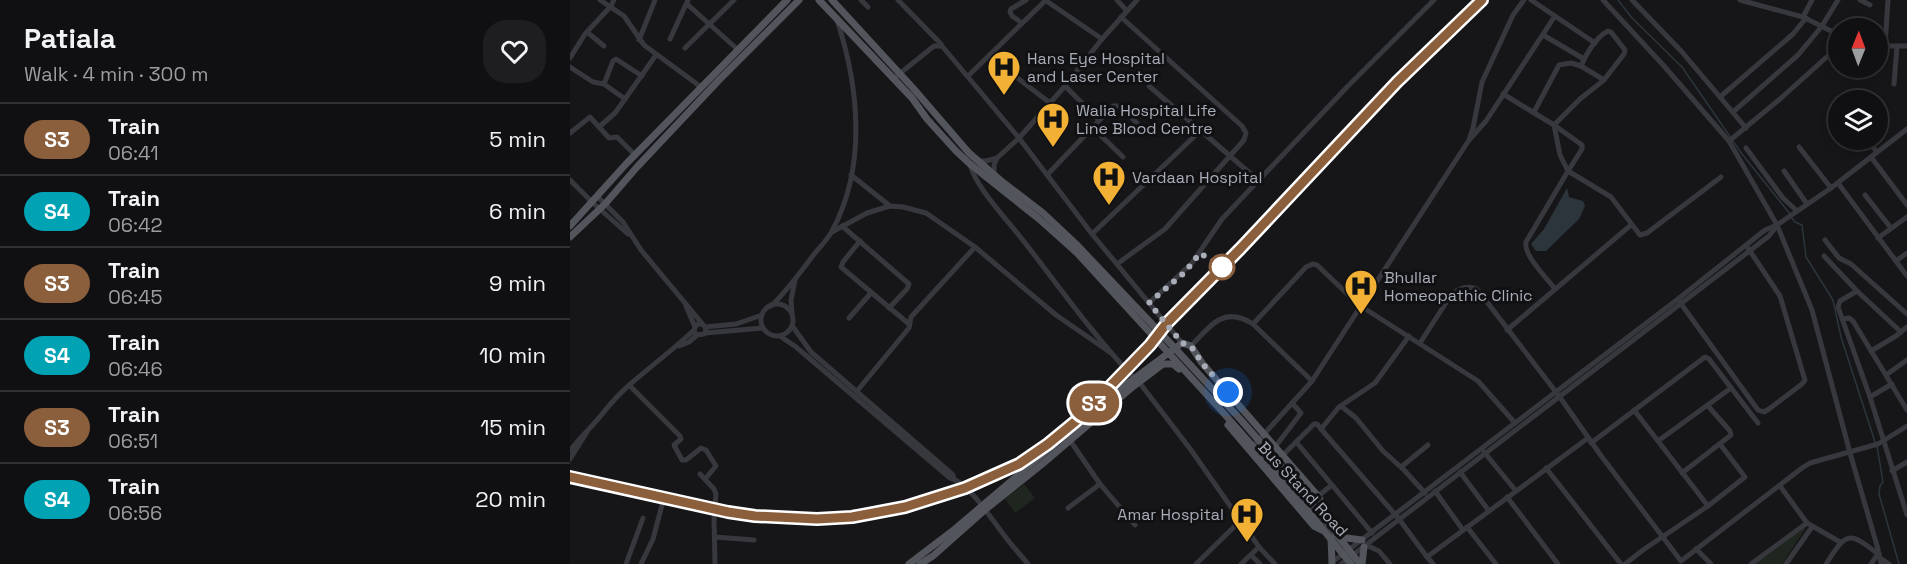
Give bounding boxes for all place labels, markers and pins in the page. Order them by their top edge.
place label: Hans Eye Hospital and Laser Center [1027,48,1165,87]
hospital icon: Hans Eye Hospital and Laser Center [986,49,1022,96]
place label: Walia Hospital Life Line Blood Centre [1076,100,1217,139]
hospital icon: Walia Hospital Life Line Blood Centre [1035,101,1071,148]
hospital icon: Vardaan Hospital [1091,159,1127,206]
place label: Vardaan Hospital [1132,167,1262,188]
unlabelled marker [1209,254,1235,280]
place label: Bhullar Homeopathic Clinic [1384,267,1533,306]
hospital icon: Bhullar Homeopathic Clinic [1343,268,1379,315]
hospital icon: Amar Hospital [1229,496,1265,543]
place label: Amar Hospital [1117,504,1224,525]

